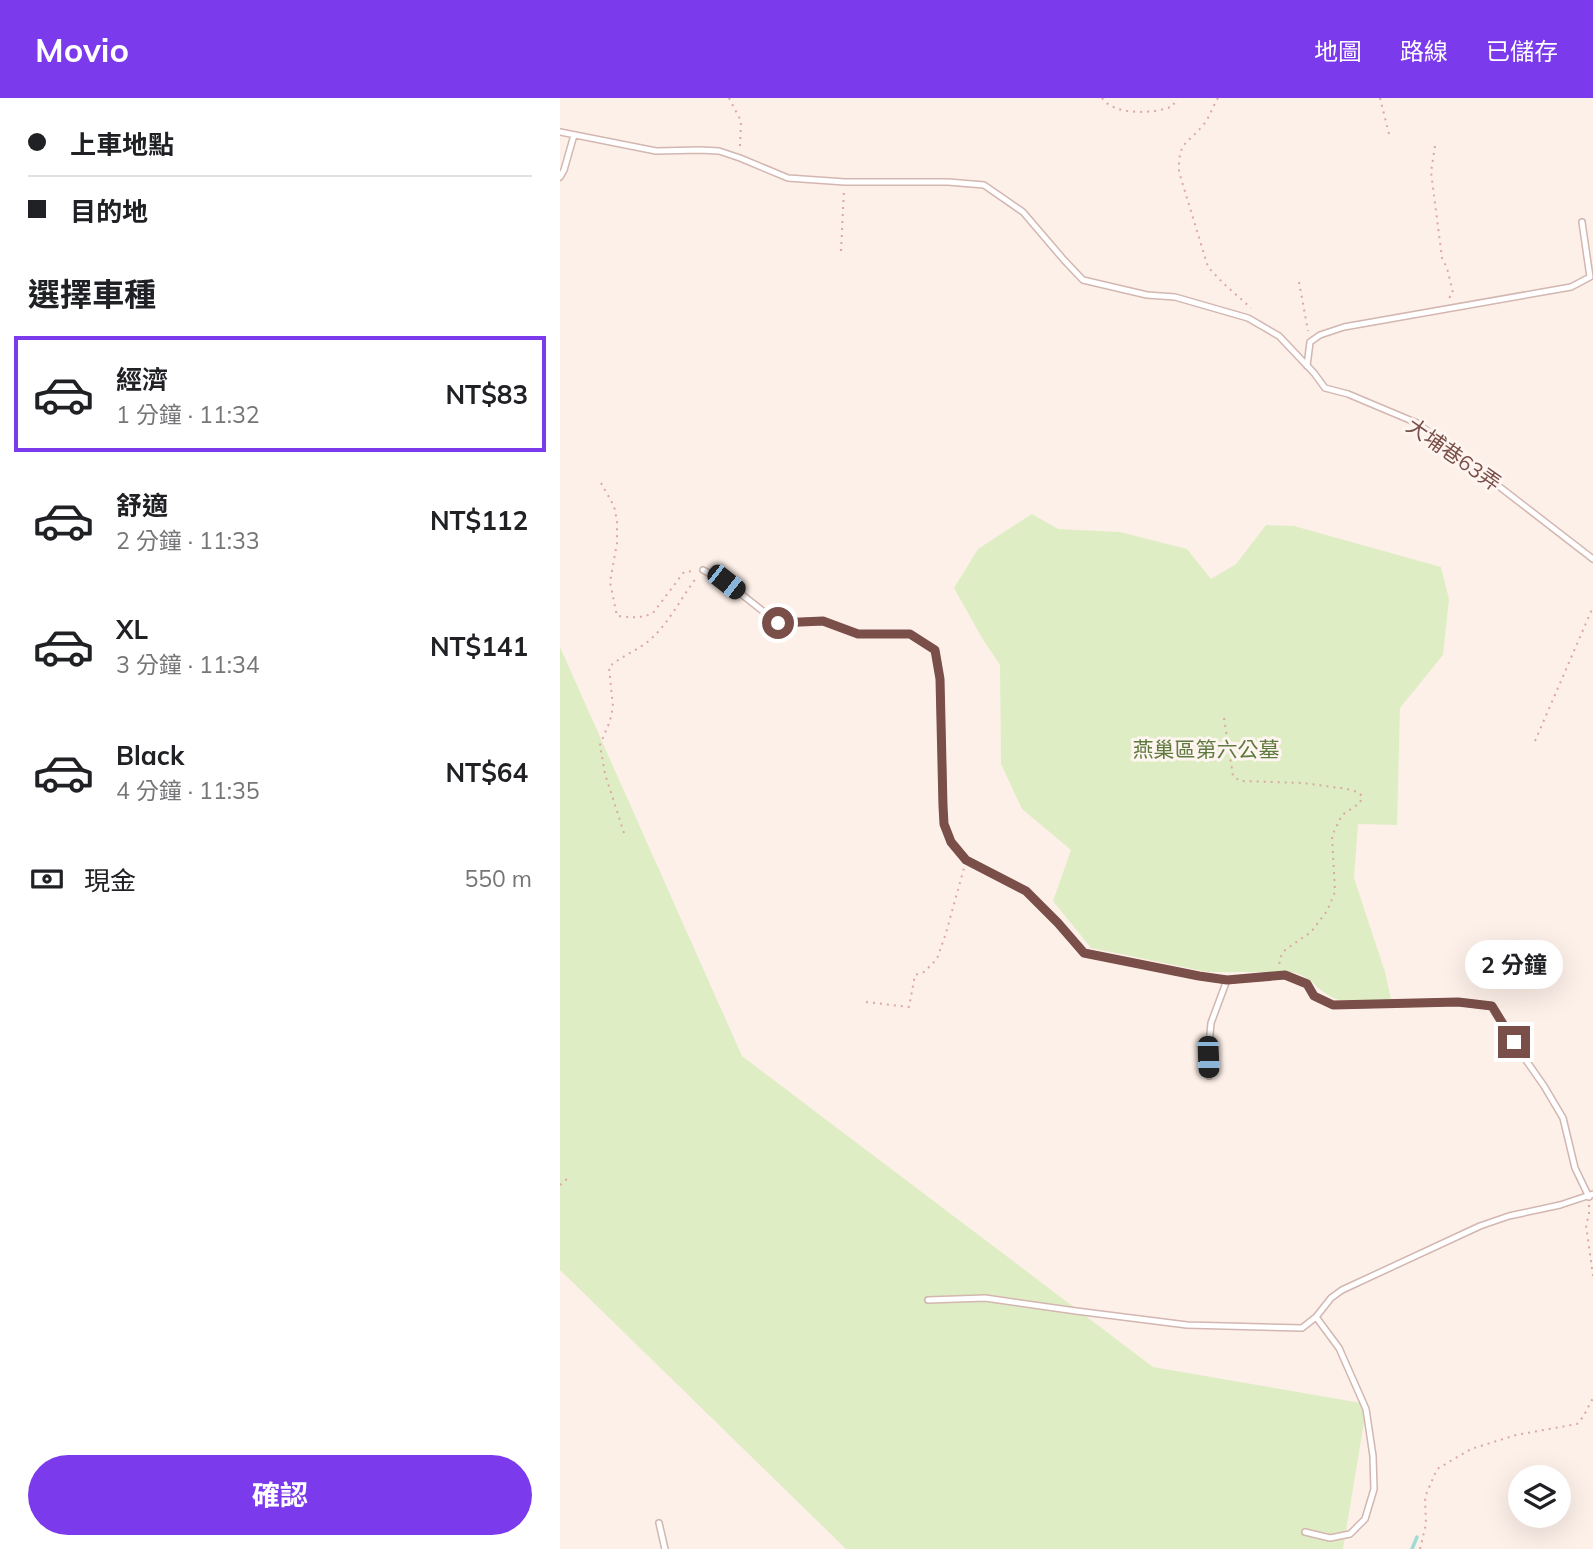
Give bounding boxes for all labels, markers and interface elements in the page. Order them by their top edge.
text: Movio [35,29,129,70]
text: 地圖 [1314,36,1362,66]
text: 路線 [1400,36,1448,66]
text: 已儲存 [1486,36,1558,66]
text: 上車地點 [70,128,174,161]
text: 目的地 [70,195,148,228]
text: 選擇車種 [28,274,156,314]
icon: car [32,363,95,426]
text: 經濟 [116,363,168,396]
text: NT$83 [445,378,528,411]
text: 1 分鐘 · 11:32 [116,400,260,429]
street label: 大埔巷63弄 [1402,412,1506,496]
icon: car [32,489,95,552]
text: 舒適 [116,489,168,522]
text: NT$112 [430,504,528,537]
text: 2 分鐘 · 11:33 [116,526,260,555]
car [703,561,750,603]
route start [762,607,794,639]
text: XL [116,613,148,646]
icon: car [32,615,95,678]
text: NT$141 [430,630,528,663]
text: 3 分鐘 · 11:34 [116,650,260,679]
park label: 燕巢區第六公墓 [1133,736,1280,762]
text: Black [116,739,184,772]
icon: car [32,741,95,804]
text: NT$64 [445,756,528,789]
text: 4 分鐘 · 11:35 [116,776,260,805]
icon: cash [28,860,66,898]
text: 現金 [84,864,136,897]
text: 550 m [464,864,532,893]
callout: 2 分鐘 [1465,940,1563,990]
text: 2 分鐘 [1481,950,1547,979]
route end [1498,1026,1530,1058]
car [1197,1036,1220,1078]
button: 確認 [28,1455,532,1535]
map controls [1508,1465,1571,1528]
button: layers [1508,1465,1571,1528]

